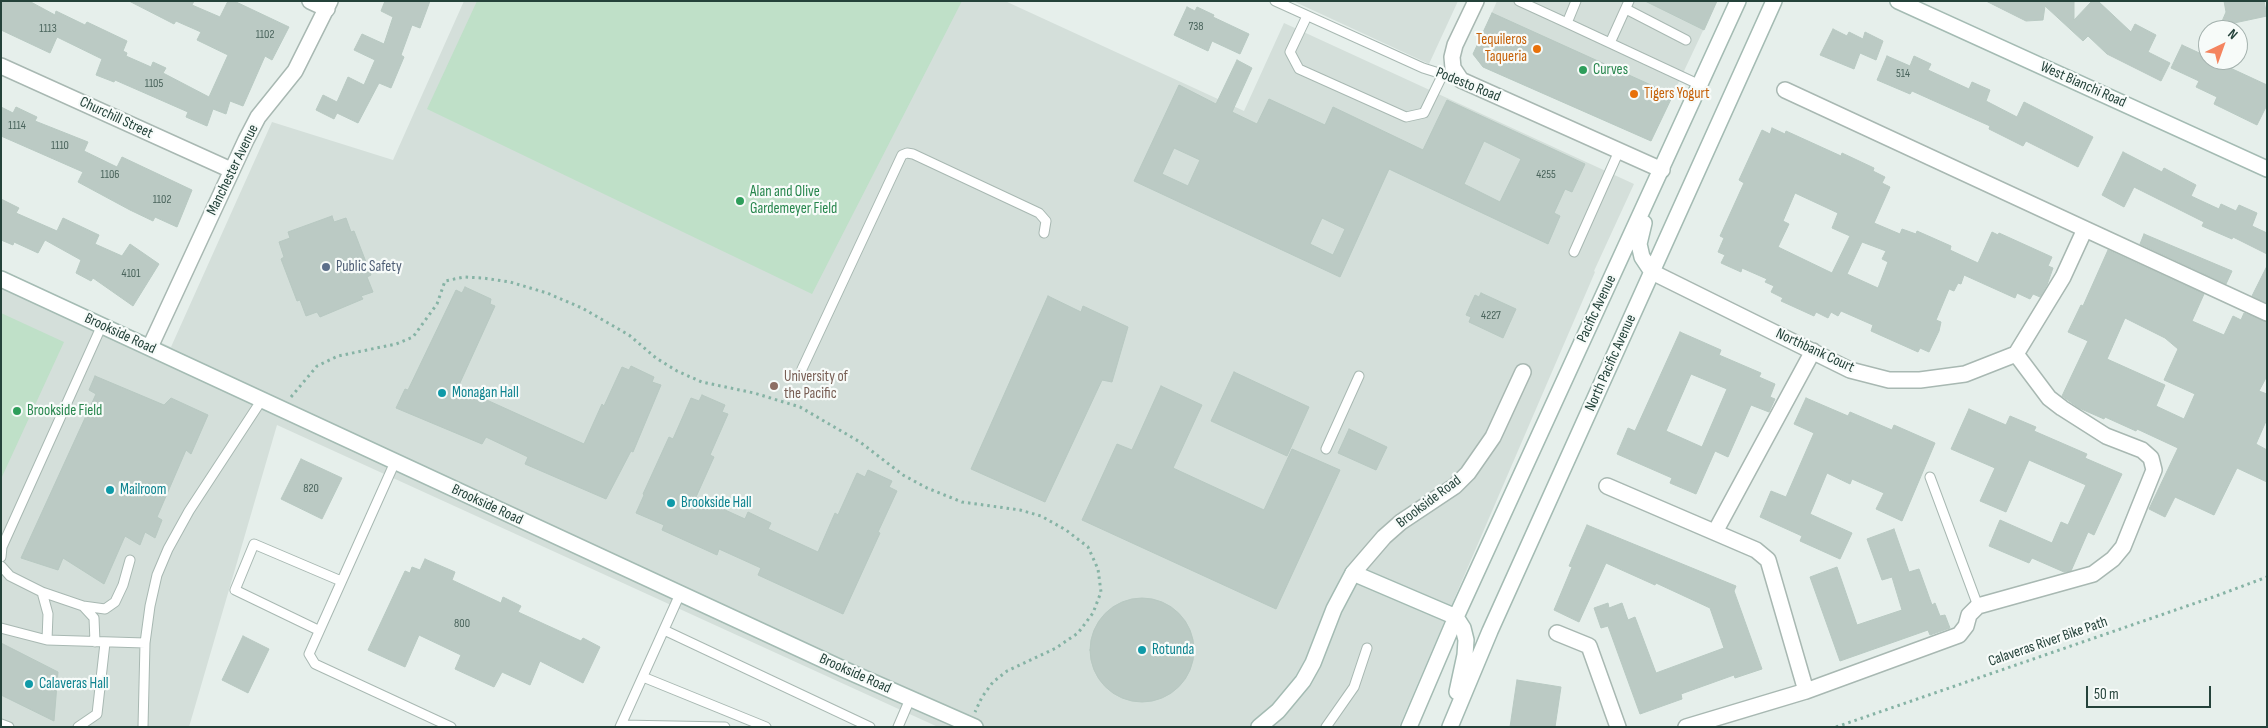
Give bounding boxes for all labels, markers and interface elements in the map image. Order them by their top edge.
house number: 738 [1188,20,1204,34]
north arrow [2198,20,2248,70]
house number: 1113 [39,22,57,36]
text: N [2224,25,2241,43]
house number: 1102 [256,28,274,42]
place label: Tequileros Taqueria [1476,31,1527,66]
marker: Tequileros Taqueria [1531,43,1543,55]
street label: West Bianchi Road [2037,58,2129,112]
place label: Curves [1593,61,1628,79]
street label: Podesto Road [1433,64,1503,106]
marker: Curves [1577,64,1589,76]
house number: 514 [1896,67,1910,81]
house number: 1105 [145,77,163,91]
place label: Tigers Yogurt [1644,85,1710,103]
marker: Tigers Yogurt [1628,88,1640,100]
street label: Churchill Street [76,93,156,143]
house number: 1114 [8,119,26,133]
street label: Manchester Avenue [203,122,263,218]
house number: 1110 [51,139,69,153]
house number: 1106 [100,168,120,182]
house number: 4255 [1536,168,1556,182]
place label: Alan and Olive Gardemeyer Field [750,183,837,218]
house number: 1102 [153,193,171,207]
marker: Alan and Olive Gardemeyer Field [734,195,746,207]
place label: Public Safety [336,258,402,276]
marker: Public Safety [320,261,332,273]
house number: 4101 [122,267,140,281]
street label: Pacific Avenue [1574,272,1620,346]
house number: 4227 [1481,309,1501,323]
street label: Brookside Road [82,310,158,358]
street label: North Pacific Avenue [1582,312,1640,414]
street label: Northbank Court [1773,325,1857,377]
place label: University of the Pacific [784,368,848,403]
marker: University of the Pacific [768,380,780,392]
place label: Monagan Hall [452,384,519,402]
marker: Monagan Hall [436,387,448,399]
place label: Brookside Field [27,402,102,420]
marker: Brookside Field [11,405,23,417]
street label: Brookside Road [1393,472,1465,532]
place label: Mailroom [120,481,166,499]
street label: Brookside Road [449,481,525,529]
house number: 820 [303,482,319,496]
marker: Mailroom [104,484,116,496]
place label: Brookside Hall [681,494,752,512]
marker: Brookside Hall [665,497,677,509]
street label: Calaveras River Bike Path [1986,613,2110,671]
house number: 800 [454,617,470,631]
place label: Rotunda [1152,641,1194,659]
marker: Rotunda [1136,644,1148,656]
street label: Brookside Road [816,650,894,698]
place label: Calaveras Hall [39,675,109,693]
scale bar [2088,676,2213,708]
marker: Calaveras Hall [23,678,35,690]
text: 50 m [2094,685,2119,704]

